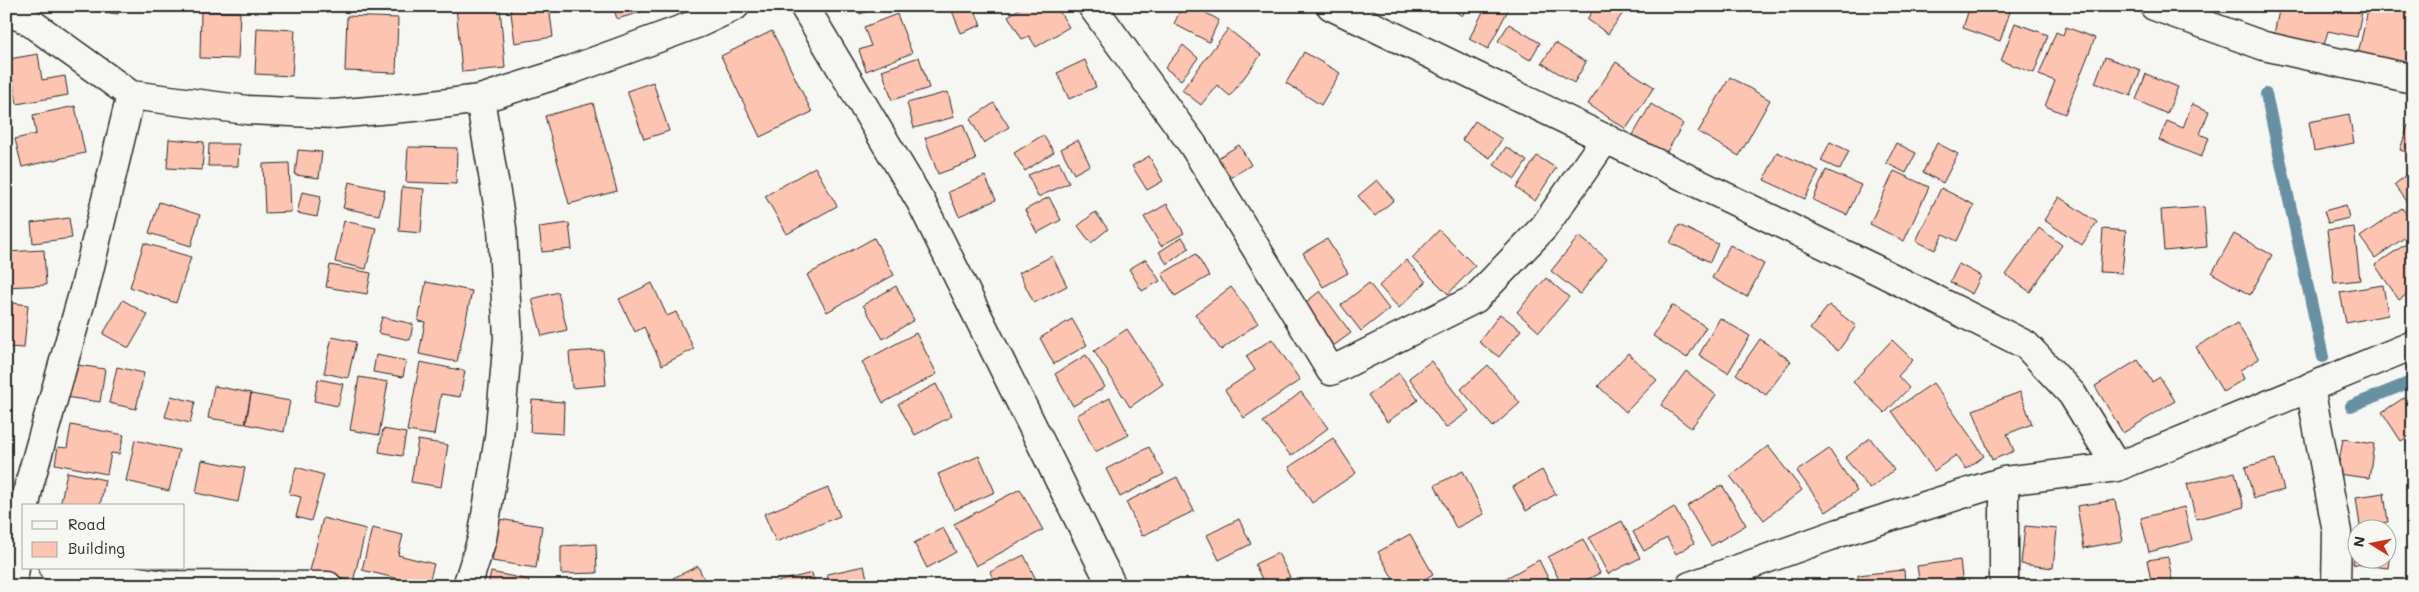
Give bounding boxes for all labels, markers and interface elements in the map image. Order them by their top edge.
legend [22,504,185,570]
text: Road [68,514,105,534]
north arrow [2346,520,2396,570]
text: N [2348,535,2369,549]
text: Building [68,538,125,558]

